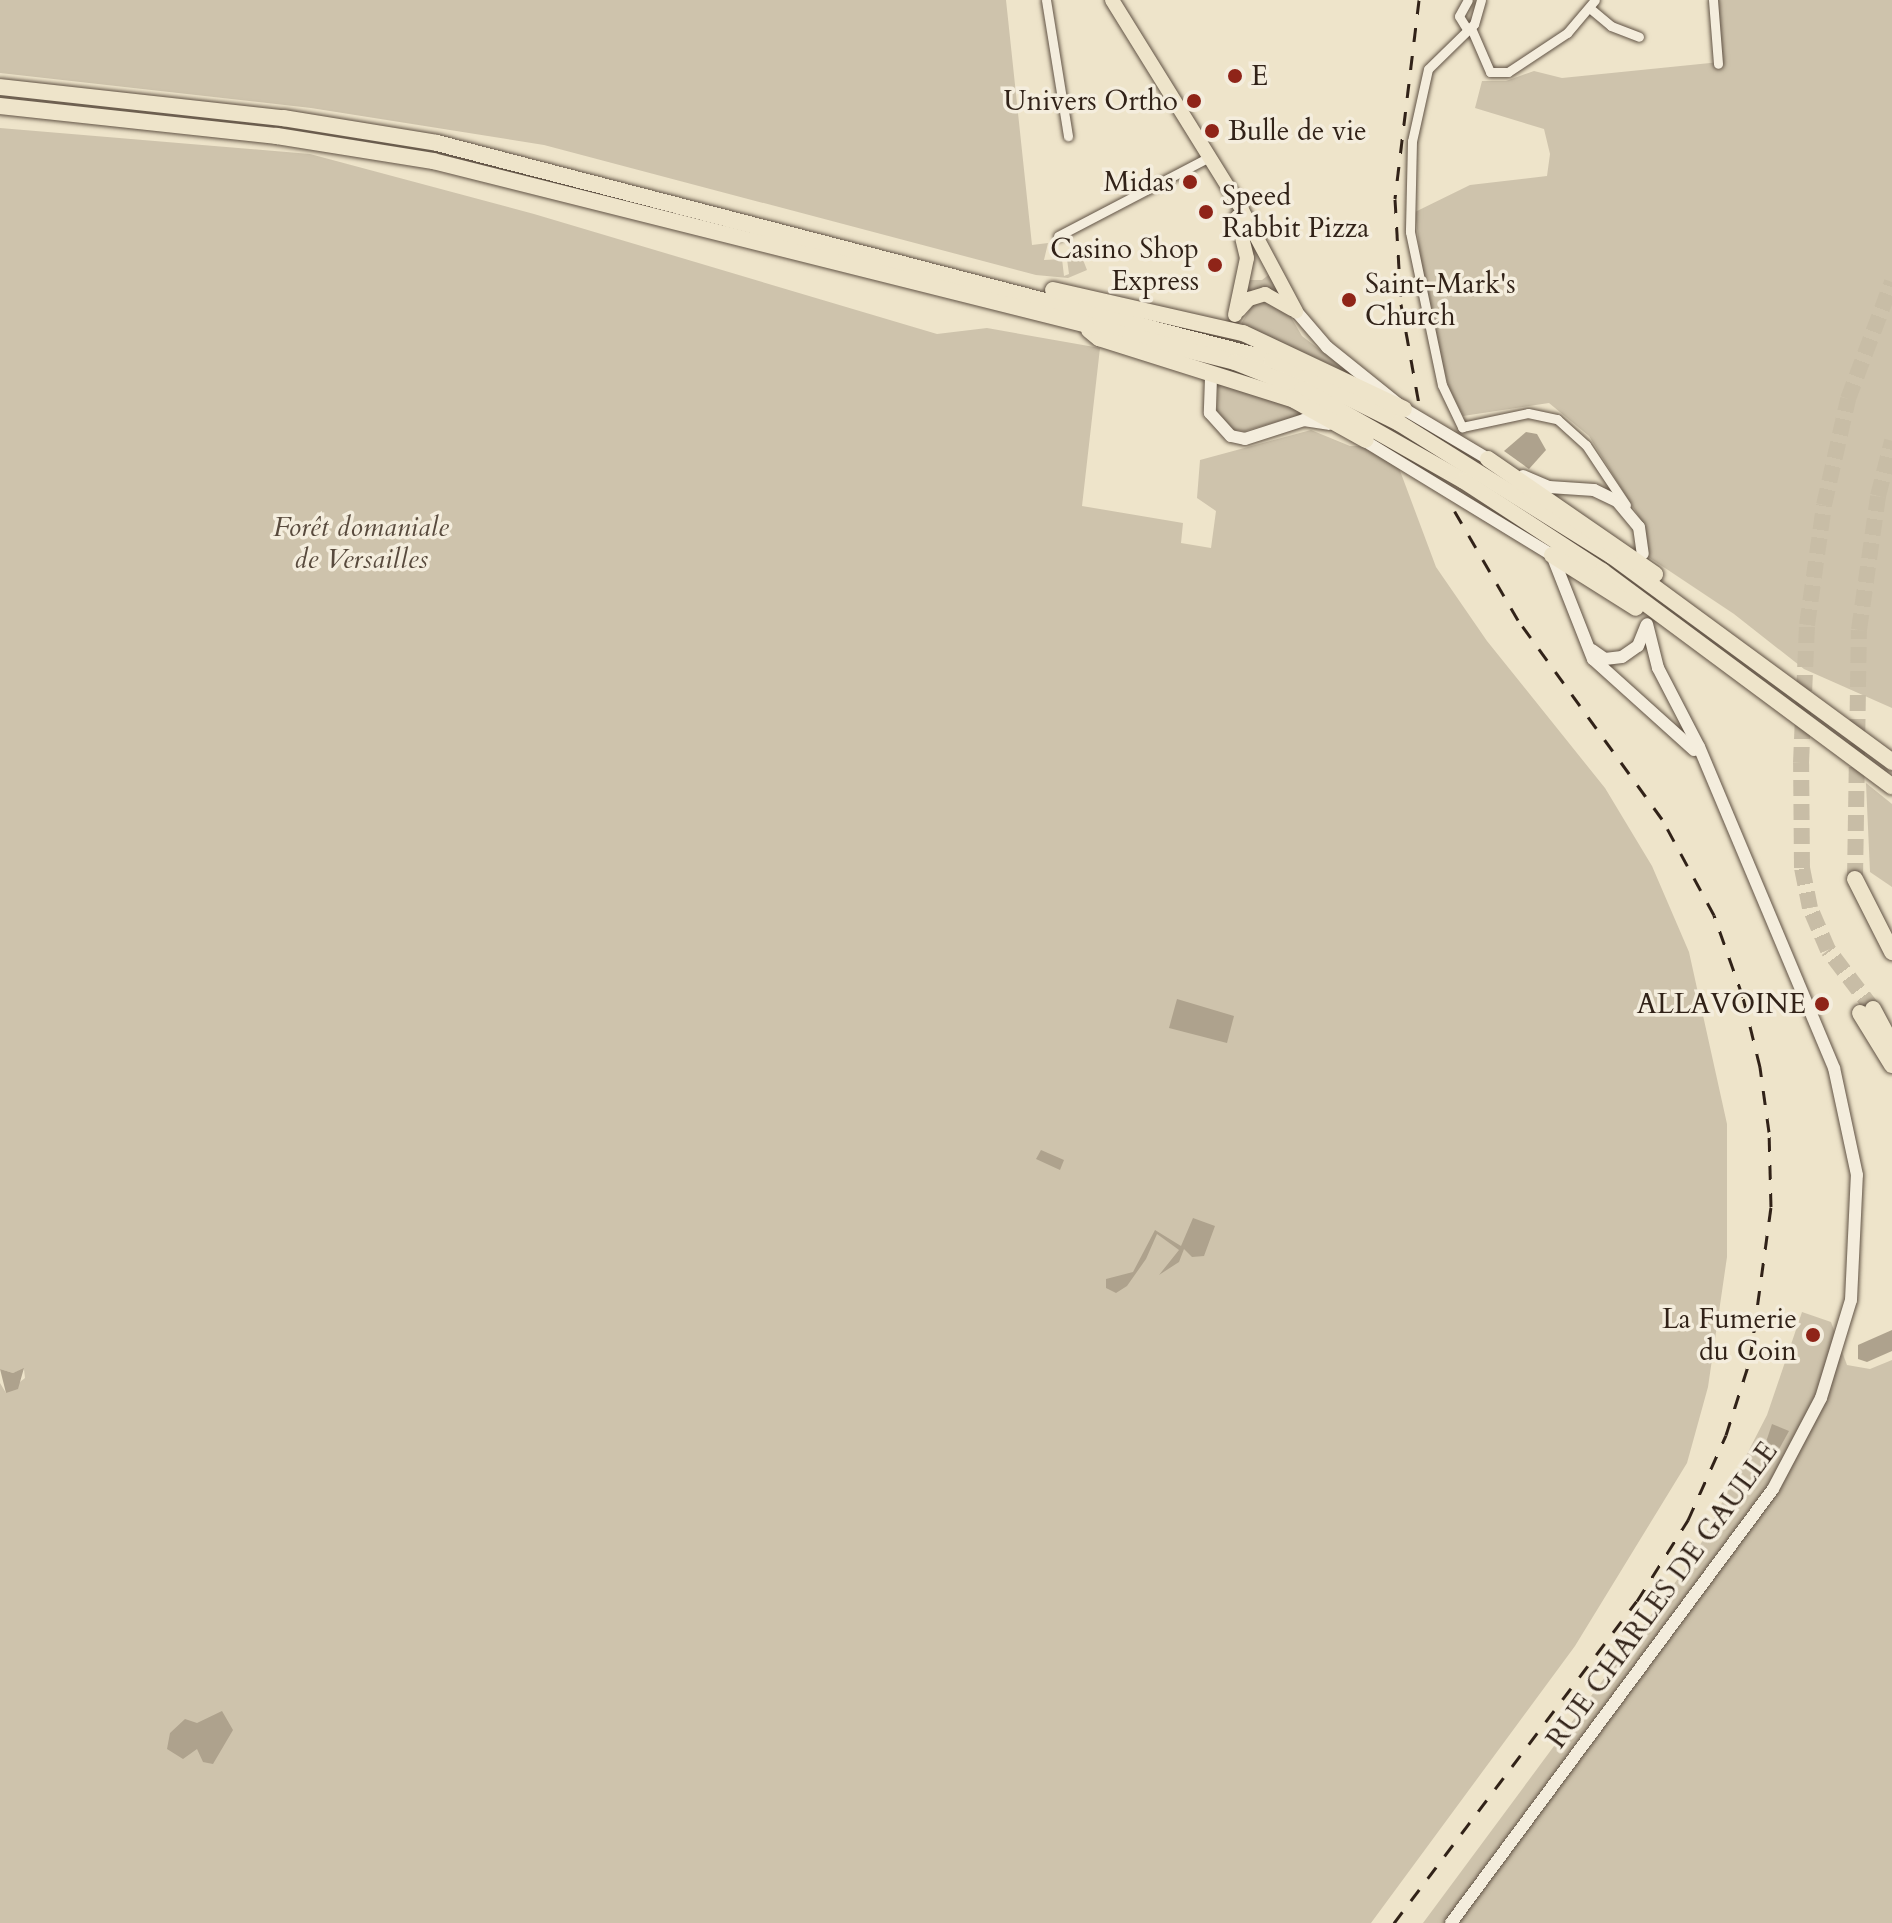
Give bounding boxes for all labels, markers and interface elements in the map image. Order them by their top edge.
place label: E [1251,59,1268,93]
marker: E [1226,67,1244,85]
place label: Univers Ortho [1004,84,1178,118]
marker: Univers Ortho [1185,92,1203,110]
place label: Bulle de vie [1228,114,1367,148]
marker: Bulle de vie [1203,122,1221,140]
place label: Midas [1103,165,1174,199]
marker: Midas [1181,173,1199,191]
place label: Speed Rabbit Pizza [1222,179,1369,245]
marker: Speed Rabbit Pizza [1197,203,1215,221]
place label: Casino Shop Express [1050,232,1199,298]
marker: Casino Shop Express [1206,256,1224,274]
place label: Saint-Mark's Church [1365,267,1516,333]
marker: Saint-Mark's Church [1340,291,1358,309]
park label: Forêt domaniale de Versailles [273,510,449,576]
place label: ALLAVOINE [1637,987,1806,1021]
marker: ALLAVOINE [1813,995,1831,1013]
place label: La Fumerie du Coin [1662,1302,1797,1368]
marker: La Fumerie du Coin [1804,1326,1822,1344]
street label: RUE CHARLES DE GAULLE [1539,1435,1785,1755]

